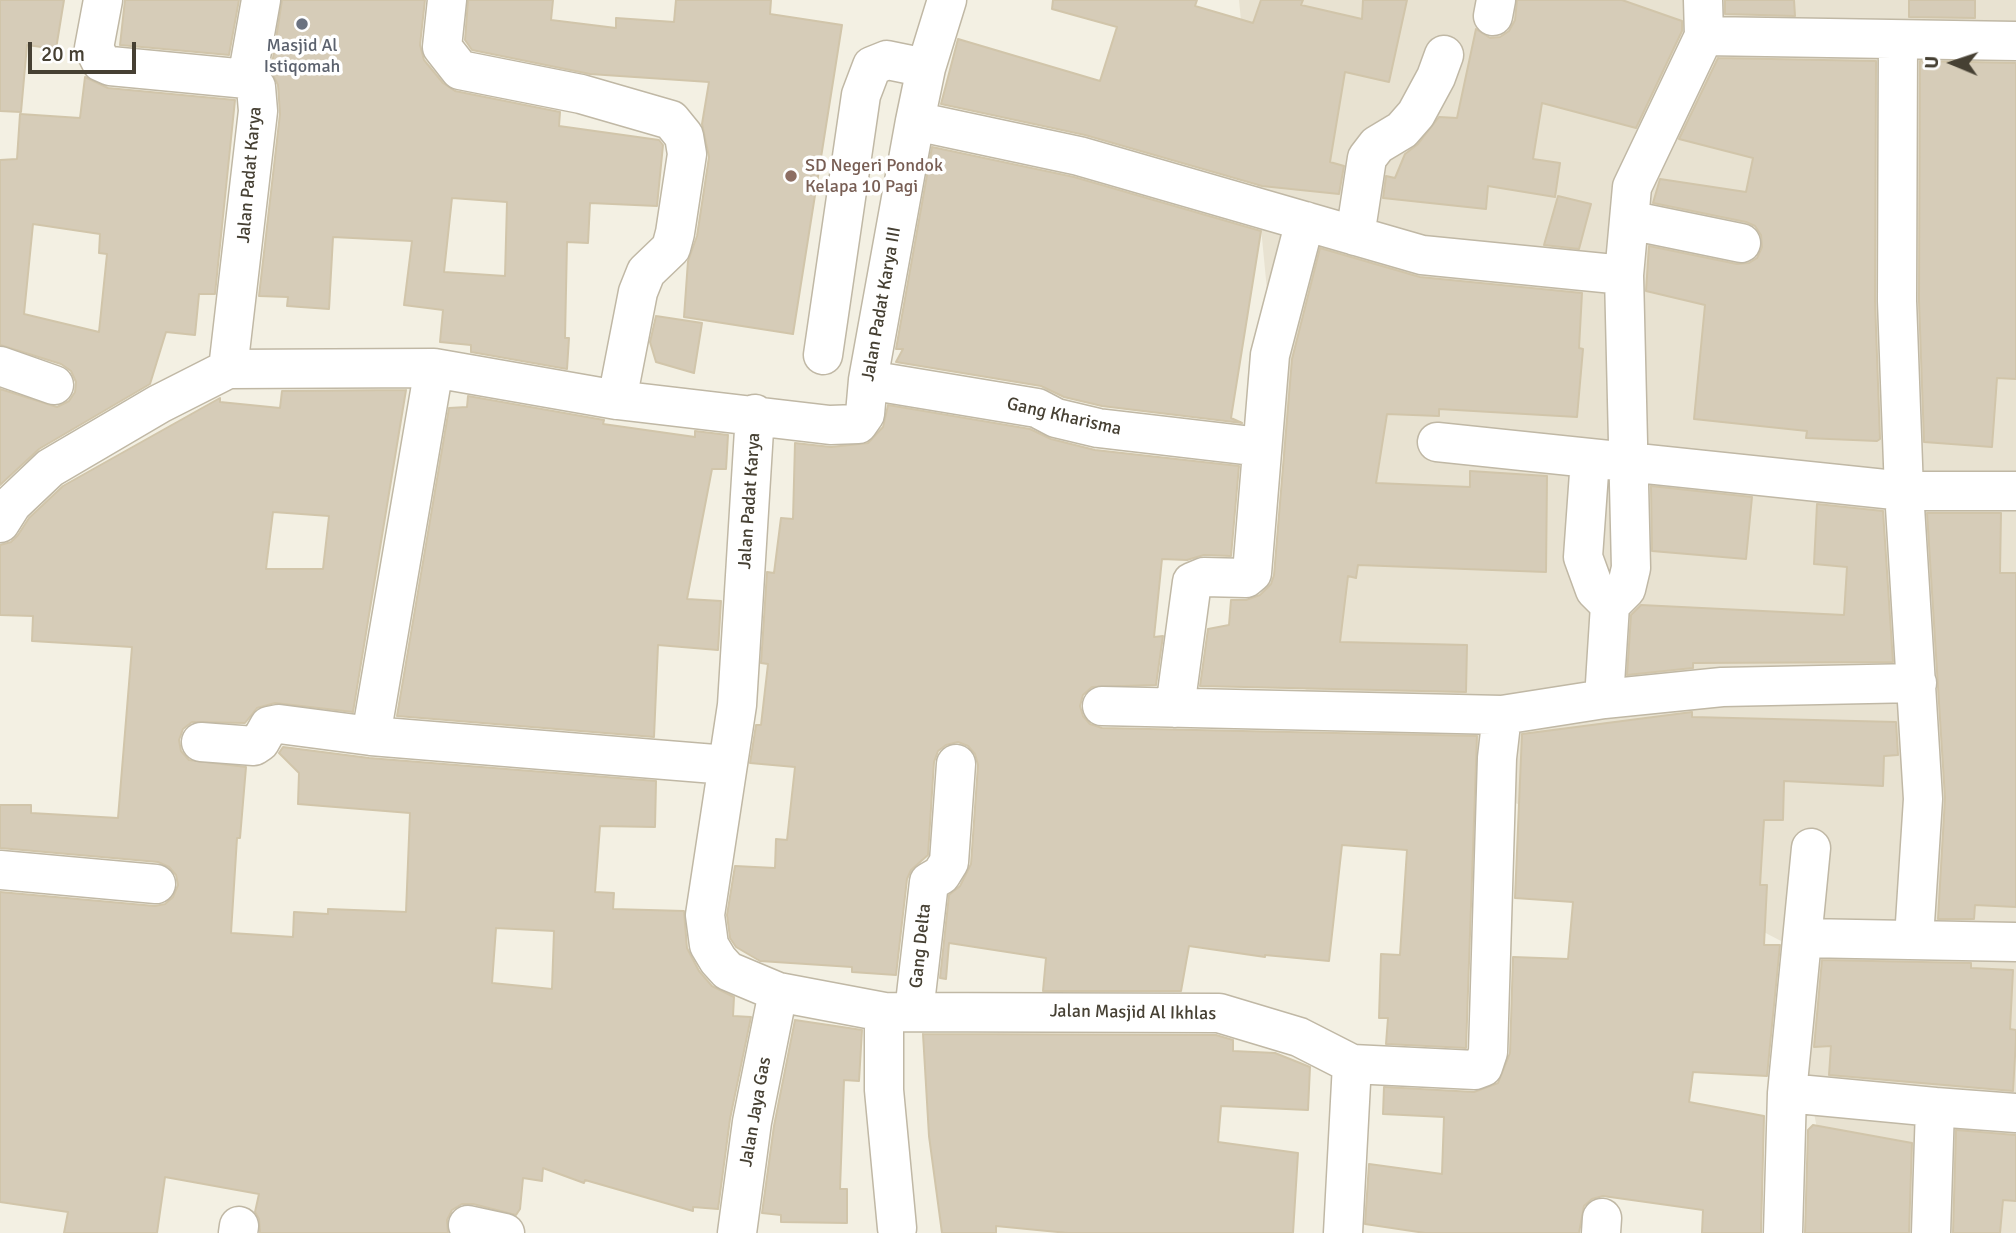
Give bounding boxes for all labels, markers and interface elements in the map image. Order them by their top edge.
marker: Masjid Al Istiqomah [294,16,310,32]
scale bar [32,28,140,72]
north arrow [1918,28,1988,98]
place label: Masjid Al Istiqomah [264,35,340,78]
text: 20 m [41,41,85,67]
text: U [1920,55,1944,69]
street label: Jalan Padat Karya [233,106,267,244]
place label: SD Negeri Pondok Kelapa 10 Pagi [805,155,943,198]
marker: SD Negeri Pondok Kelapa 10 Pagi [783,168,799,184]
street label: Jalan Padat Karya III [858,225,906,383]
street label: Gang Kharisma [1005,393,1123,441]
street label: Jalan Padat Karya [734,432,766,570]
street label: Gang Delta [906,903,936,989]
street label: Jalan Masjid Al Ikhlas [1050,1001,1216,1025]
street label: Jalan Jaya Gas [736,1055,776,1169]

